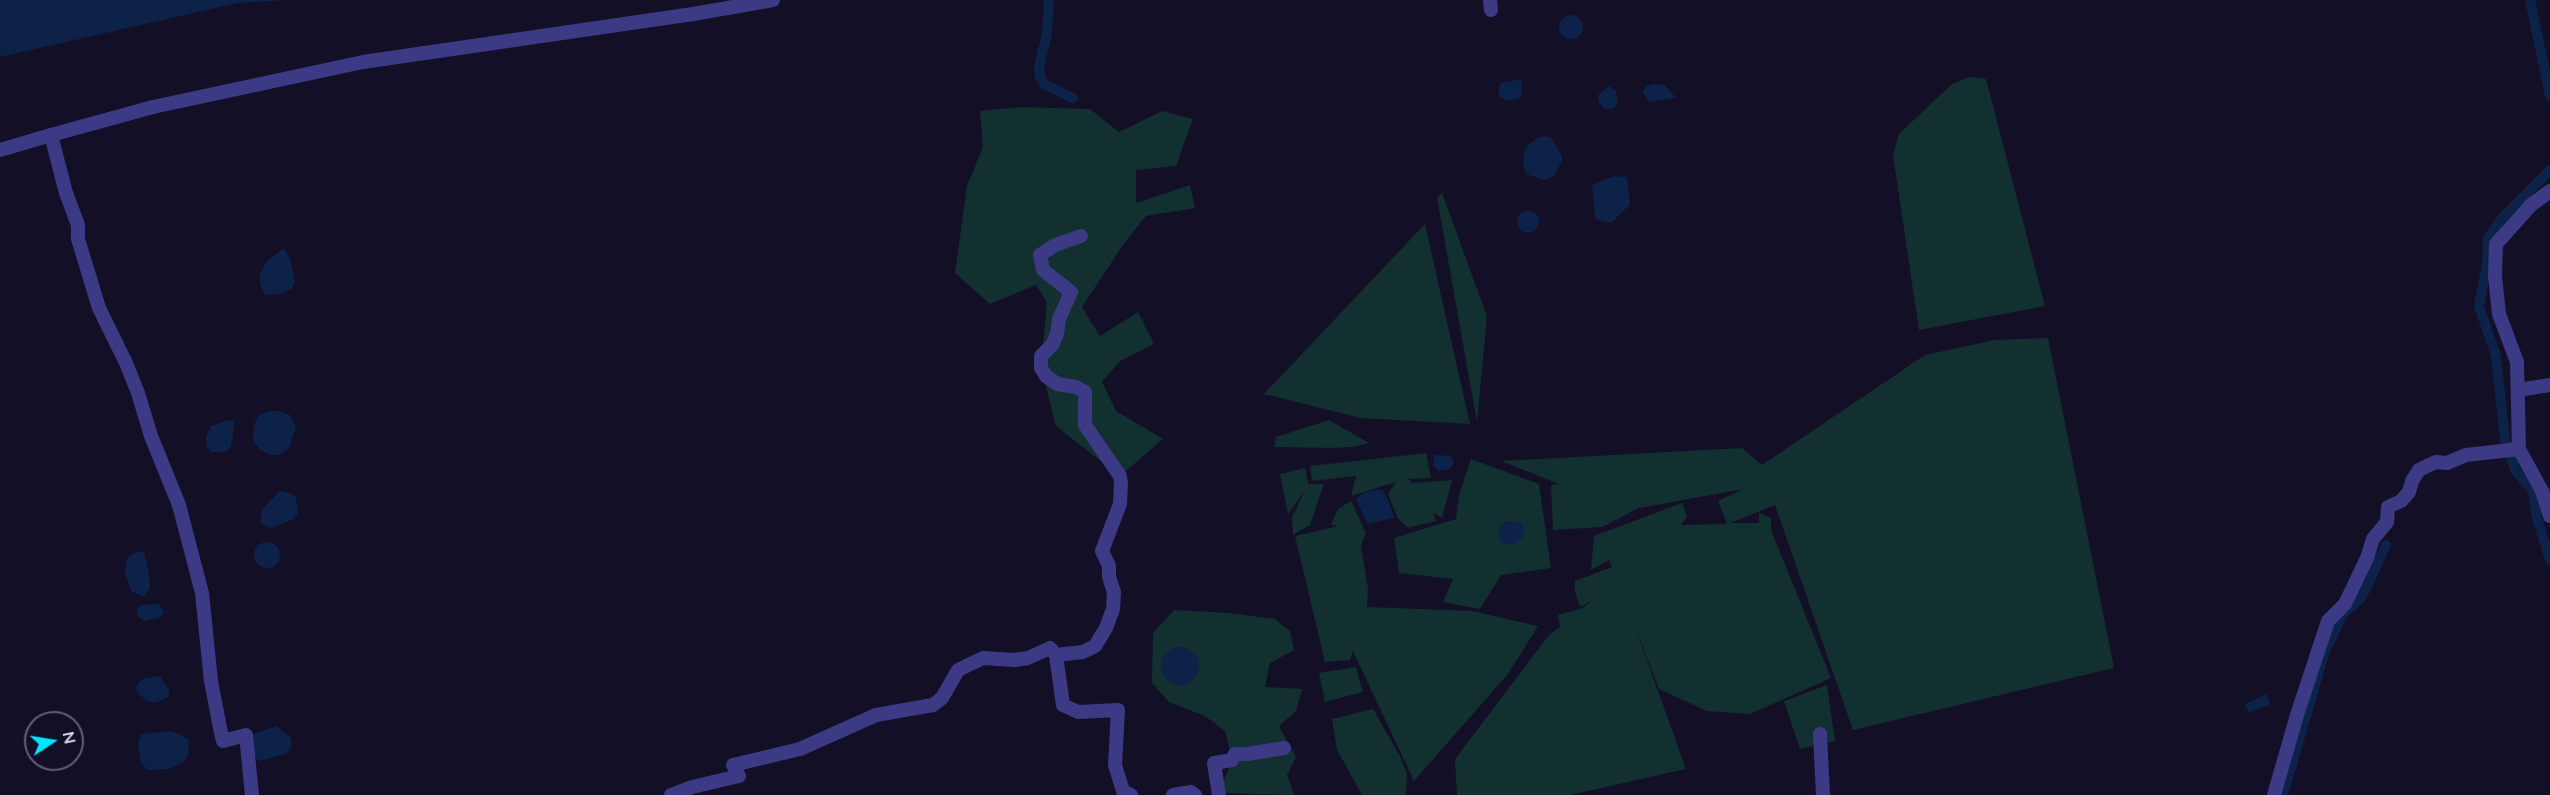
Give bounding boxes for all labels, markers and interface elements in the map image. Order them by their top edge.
north arrow [24,711,84,771]
text: N [60,730,81,746]

